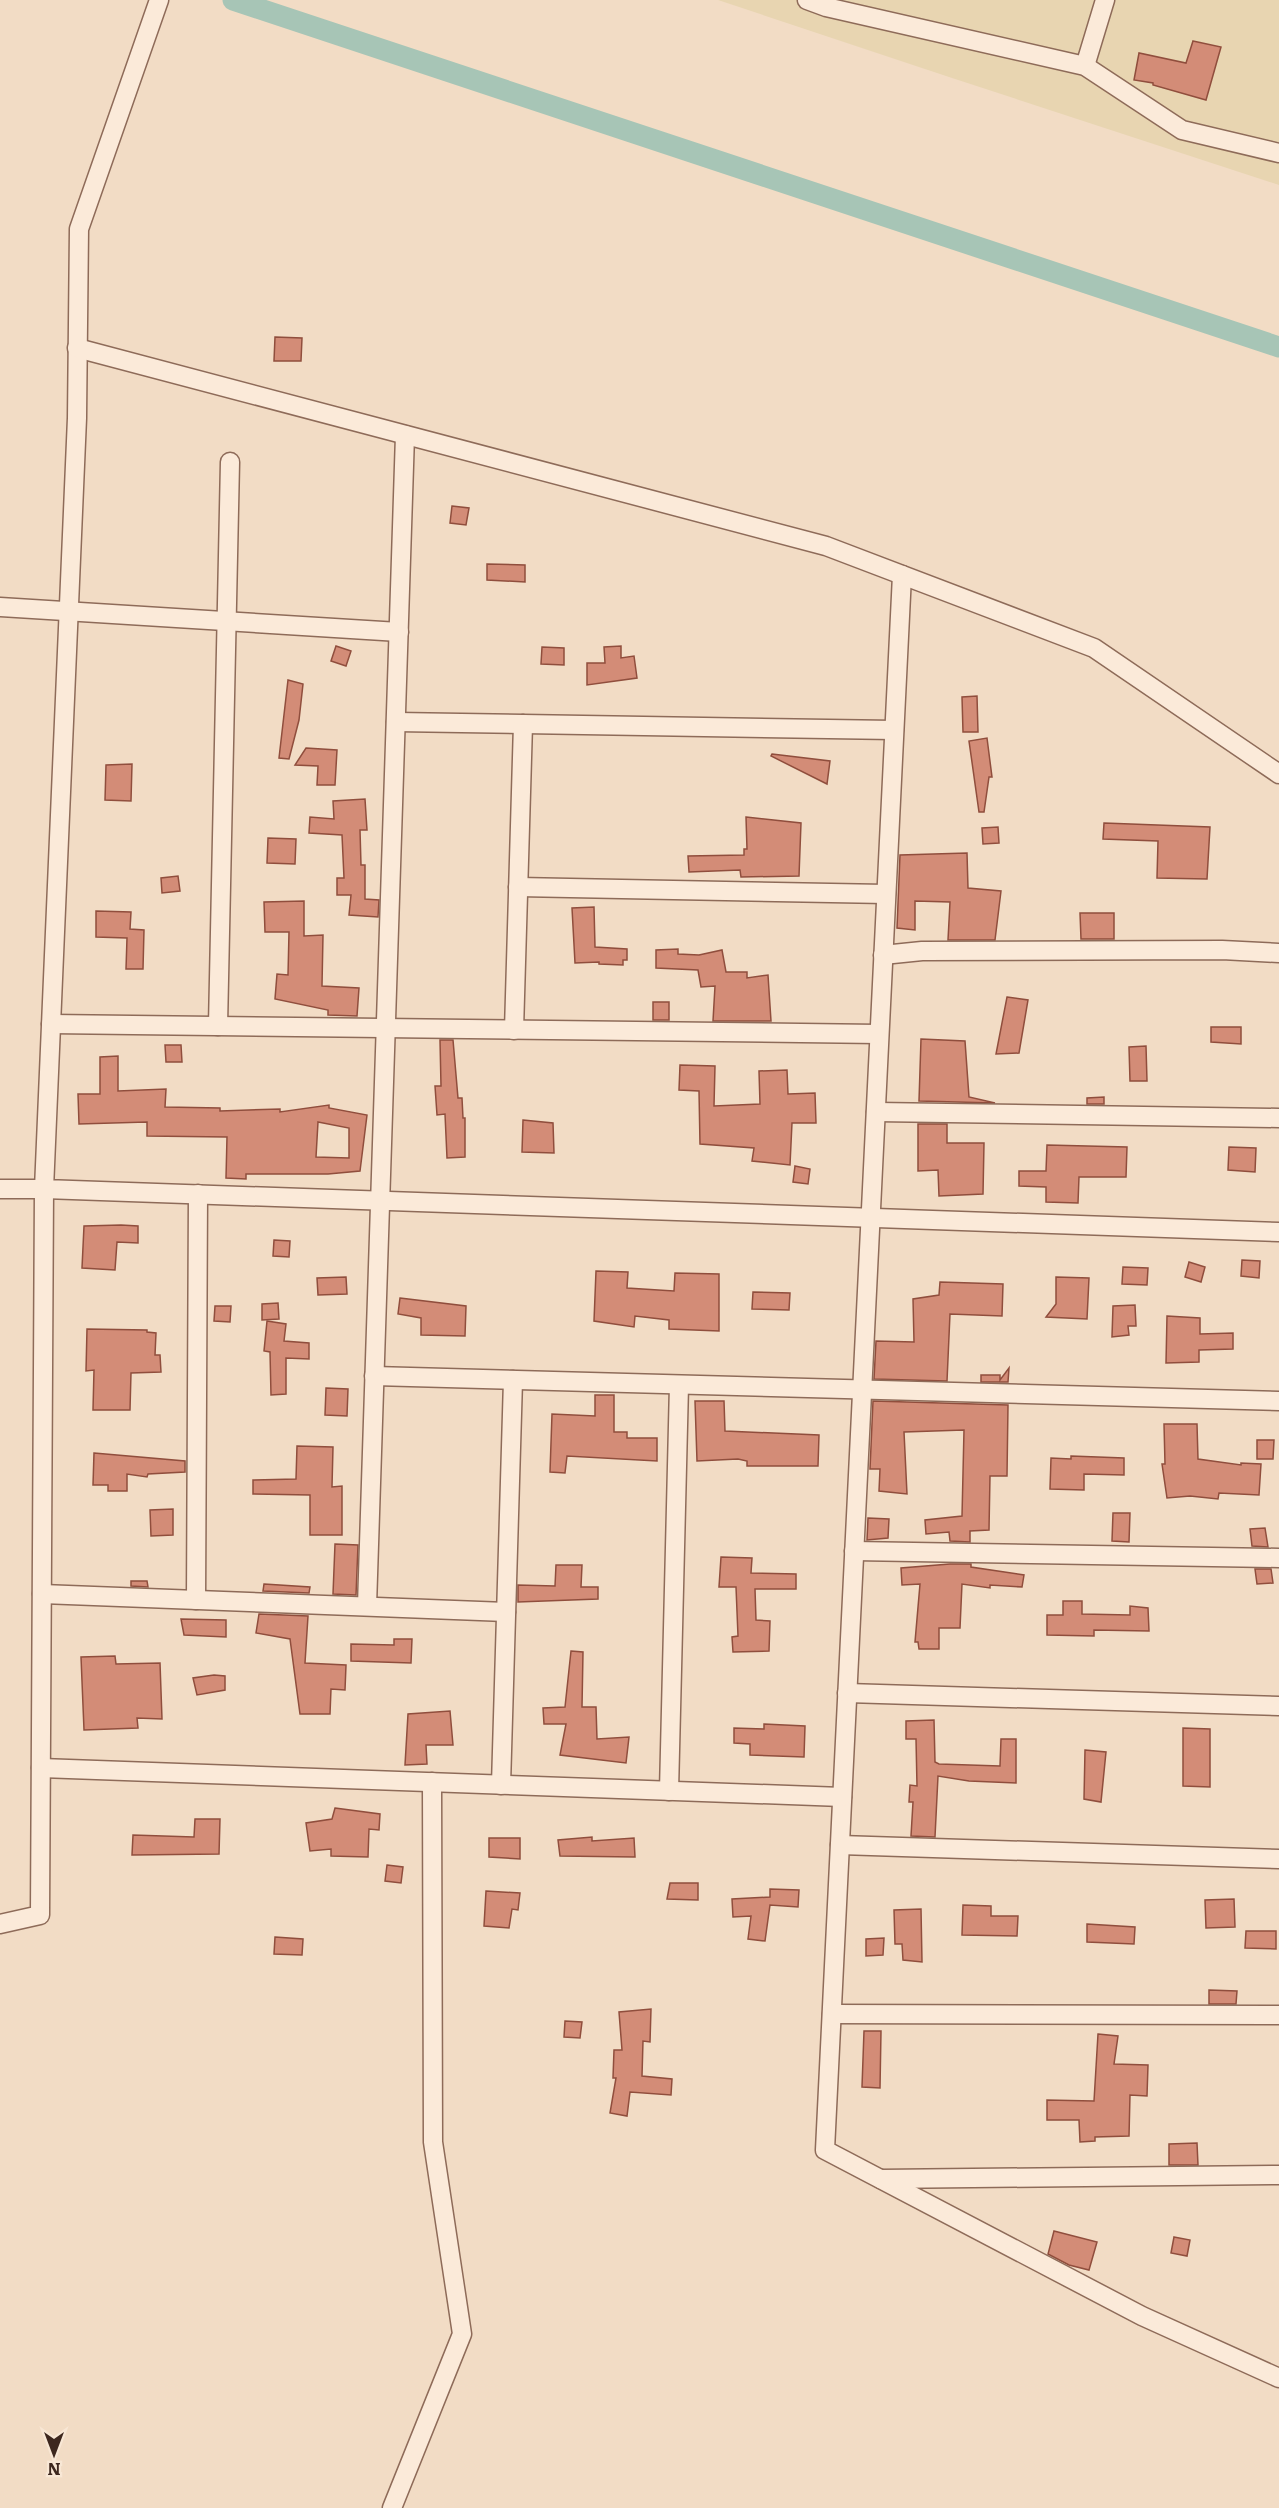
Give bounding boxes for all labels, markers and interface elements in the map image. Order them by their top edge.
north arrow [24,2424,84,2484]
text: N [47,2458,61,2482]

